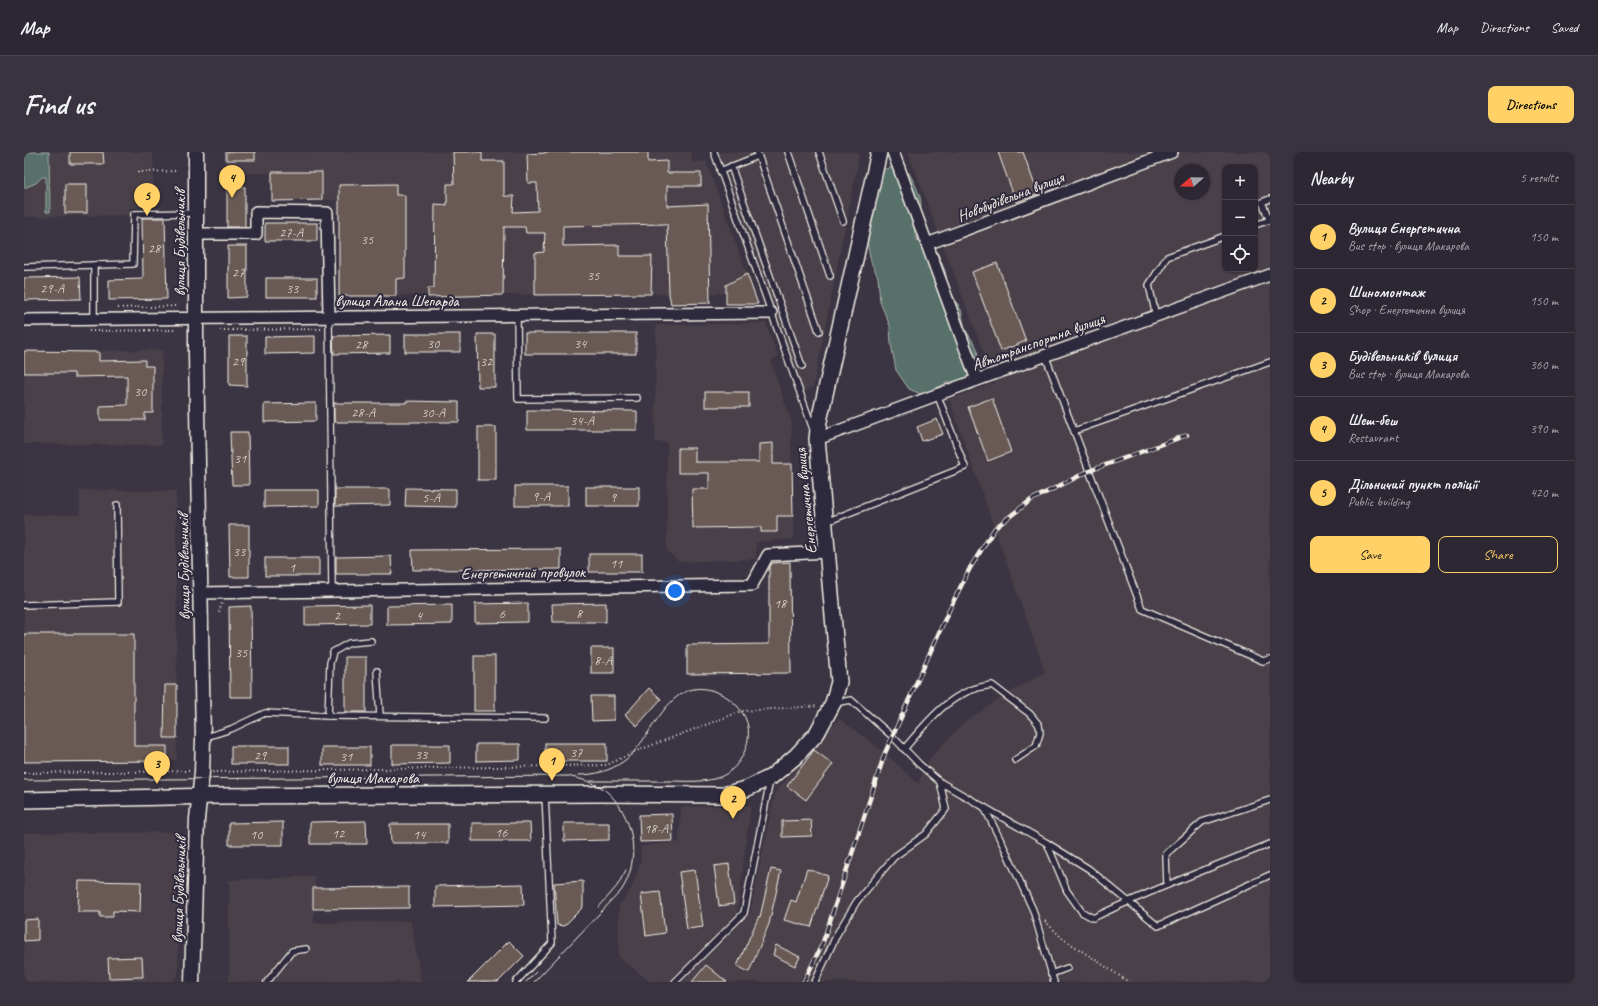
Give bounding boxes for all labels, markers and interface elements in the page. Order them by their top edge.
text: Map [20,16,50,40]
text: Map [1437,19,1458,36]
text: Directions [1480,19,1529,36]
text: Saved [1551,19,1578,36]
button: Directions [1488,86,1574,123]
text: Find us [24,87,94,122]
north arrow [1174,164,1210,200]
map controls [1222,164,1258,272]
button: + [1222,164,1258,200]
pin: 4 [219,165,245,198]
street label: Новобудівельна вулиця [954,167,1067,226]
text: Nearby [1310,168,1353,189]
text: 5 results [1520,170,1558,186]
pin: 5 [134,183,160,216]
street label: вулиця Будівельників [170,186,190,296]
button: − [1222,200,1258,236]
text: Вулиця Енергетична [1348,219,1460,238]
house number: 27-А [279,224,304,241]
text: 1 [1320,229,1326,245]
text: 150 m [1530,229,1558,245]
house number: 35 [361,231,374,248]
button: locate [1222,236,1258,272]
text: Bus stop · вулиця Макарова [1348,238,1469,254]
house number: 28 [148,240,162,257]
house number: 27 [232,264,245,281]
house number: 35 [587,267,600,284]
house number: 29-А [40,280,65,297]
house number: 33 [286,280,300,297]
text: Шиномонтаж [1348,283,1425,302]
street label: вулиця Алана Шепарда [335,291,460,311]
text: 2 [1320,293,1326,309]
text: 150 m [1530,293,1558,309]
text: Shop · Енергетична вулиця [1348,302,1465,318]
street label: Автотранспортна вулиця [969,308,1109,375]
house number: 30 [427,335,441,352]
house number: 34 [574,335,588,352]
house number: 28 [355,336,369,353]
text: Будівельників вулиця [1348,347,1457,366]
house number: 29 [232,353,246,370]
house number: 32 [480,353,494,370]
text: 3 [1320,357,1326,373]
text: 360 m [1530,357,1558,373]
text: Bus stop · вулиця Макарова [1348,366,1469,382]
house number: 30 [134,383,148,400]
house number: 28-А [351,404,376,421]
house number: 30-А [421,404,446,421]
text: Шеш-беш [1348,411,1398,430]
house number: 34-А [570,412,595,429]
text: 4 [1320,421,1326,437]
text: 390 m [1530,421,1558,437]
text: Restaurant [1348,430,1398,446]
street label: Енергетична вулиця [790,446,821,555]
house number: 31 [234,450,247,467]
text: Дільничий пункт поліції [1348,475,1477,494]
text: 5 [1320,485,1326,501]
text: 420 m [1530,485,1558,501]
house number: 9-А [532,488,551,505]
house number: 5-А [422,489,441,506]
house number: 9 [610,489,618,506]
text: Public building [1348,494,1410,510]
street label: вулиця Будівельників [173,509,195,620]
button: Save [1310,536,1430,573]
button: Share [1438,536,1558,573]
house number: 33 [233,543,247,560]
house number: 11 [610,555,623,572]
house number: 1 [289,559,296,576]
street label: Енергетичний провулок [461,562,586,584]
your location [665,581,685,601]
house number: 18 [774,595,788,612]
house number: 6 [499,605,506,622]
house number: 8 [576,605,584,622]
house number: 2 [334,607,342,624]
house number: 4 [416,607,424,624]
house number: 35 [235,644,248,661]
house number: 8-А [594,652,613,669]
house number: 37 [570,744,583,761]
house number: 33 [415,746,429,763]
house number: 29 [254,747,268,764]
house number: 31 [340,748,353,765]
pin: 1 [539,748,565,781]
pin: 3 [144,751,170,784]
street label: вулиця Макарова [327,768,420,788]
pin: 2 [720,786,746,819]
house number: 18-А [644,820,669,837]
house number: 16 [495,824,508,841]
house number: 12 [332,825,346,842]
house number: 10 [250,826,264,843]
house number: 14 [413,826,427,843]
street label: вулиця Будівельників [167,832,191,944]

